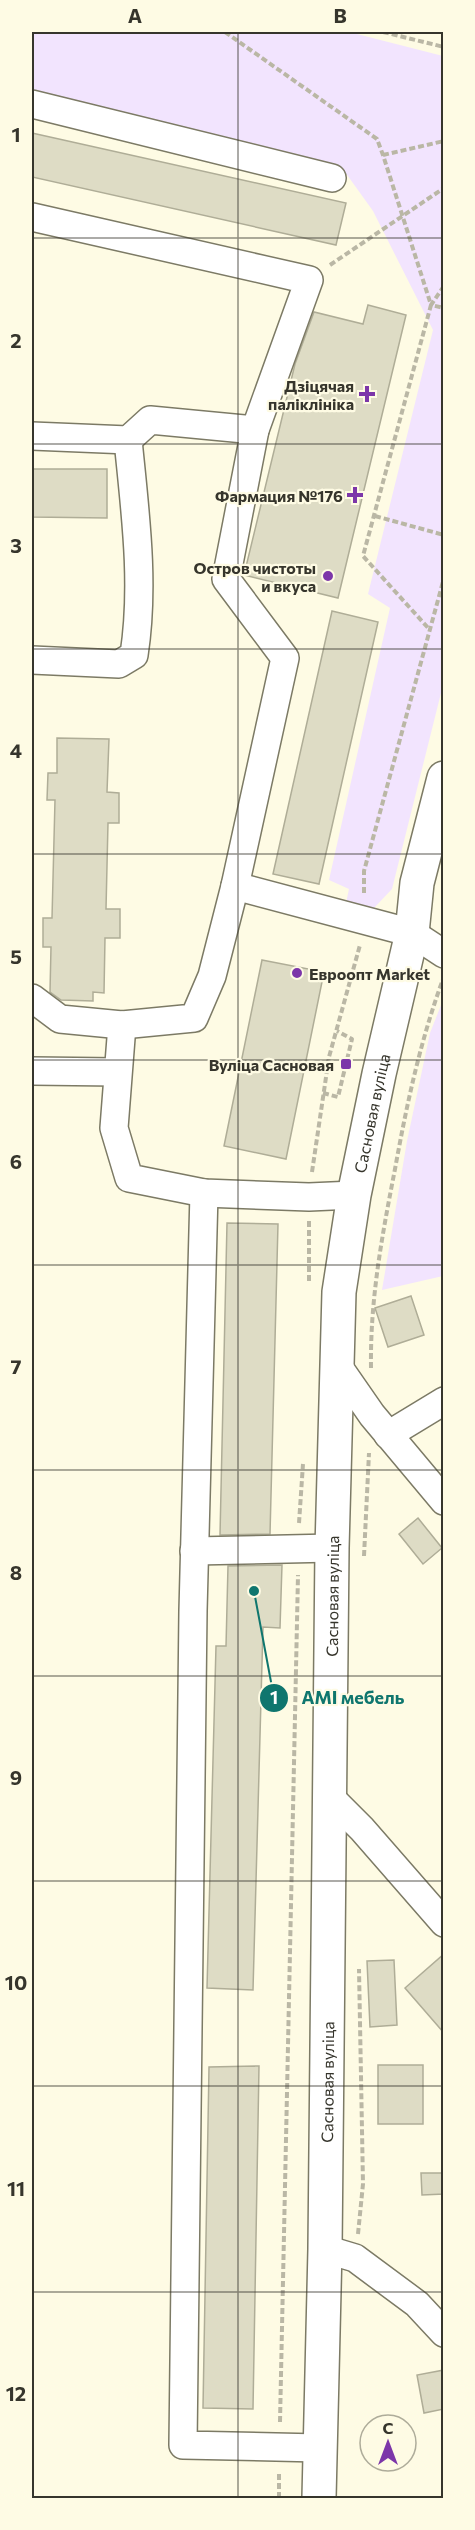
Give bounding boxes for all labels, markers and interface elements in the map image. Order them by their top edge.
text: A [128,3,142,27]
text: B [333,3,347,27]
text: 1 [11,122,21,146]
text: 2 [10,328,22,352]
place label: Дзіцячая паліклініка [268,376,354,413]
marker: Дзіцячая паліклініка [358,385,376,403]
place label: Фармация №176 [215,486,343,505]
marker: Фармация №176 [348,488,362,502]
text: 3 [10,533,22,557]
place label: Остров чистоты и вкуса [193,558,316,595]
marker: Остров чистоты и вкуса [321,569,335,583]
text: 4 [10,738,22,762]
text: 5 [10,944,22,968]
place label: Евроопт Market [309,964,430,983]
marker: Евроопт Market [290,966,304,980]
street label: Сасновая вуліца [349,1052,393,1174]
place label: Вуліца Сасновая [209,1055,334,1074]
marker: Вуліца Сасновая [339,1057,353,1071]
text: 6 [10,1149,22,1173]
text: 7 [11,1354,22,1378]
street label: Сасновая вуліца [321,1535,342,1657]
text: 8 [10,1560,22,1584]
callout: AMI мебель [259,1680,416,1716]
text: 1 [270,1686,278,1708]
text: AMI мебель [302,1686,405,1708]
text: 9 [10,1765,22,1789]
text: 10 [5,1970,27,1994]
street label: Сасновая вуліца [317,2021,337,2143]
text: 11 [7,2176,25,2200]
text: 12 [6,2381,26,2405]
north arrow [358,2413,418,2473]
text: С [383,2418,394,2437]

